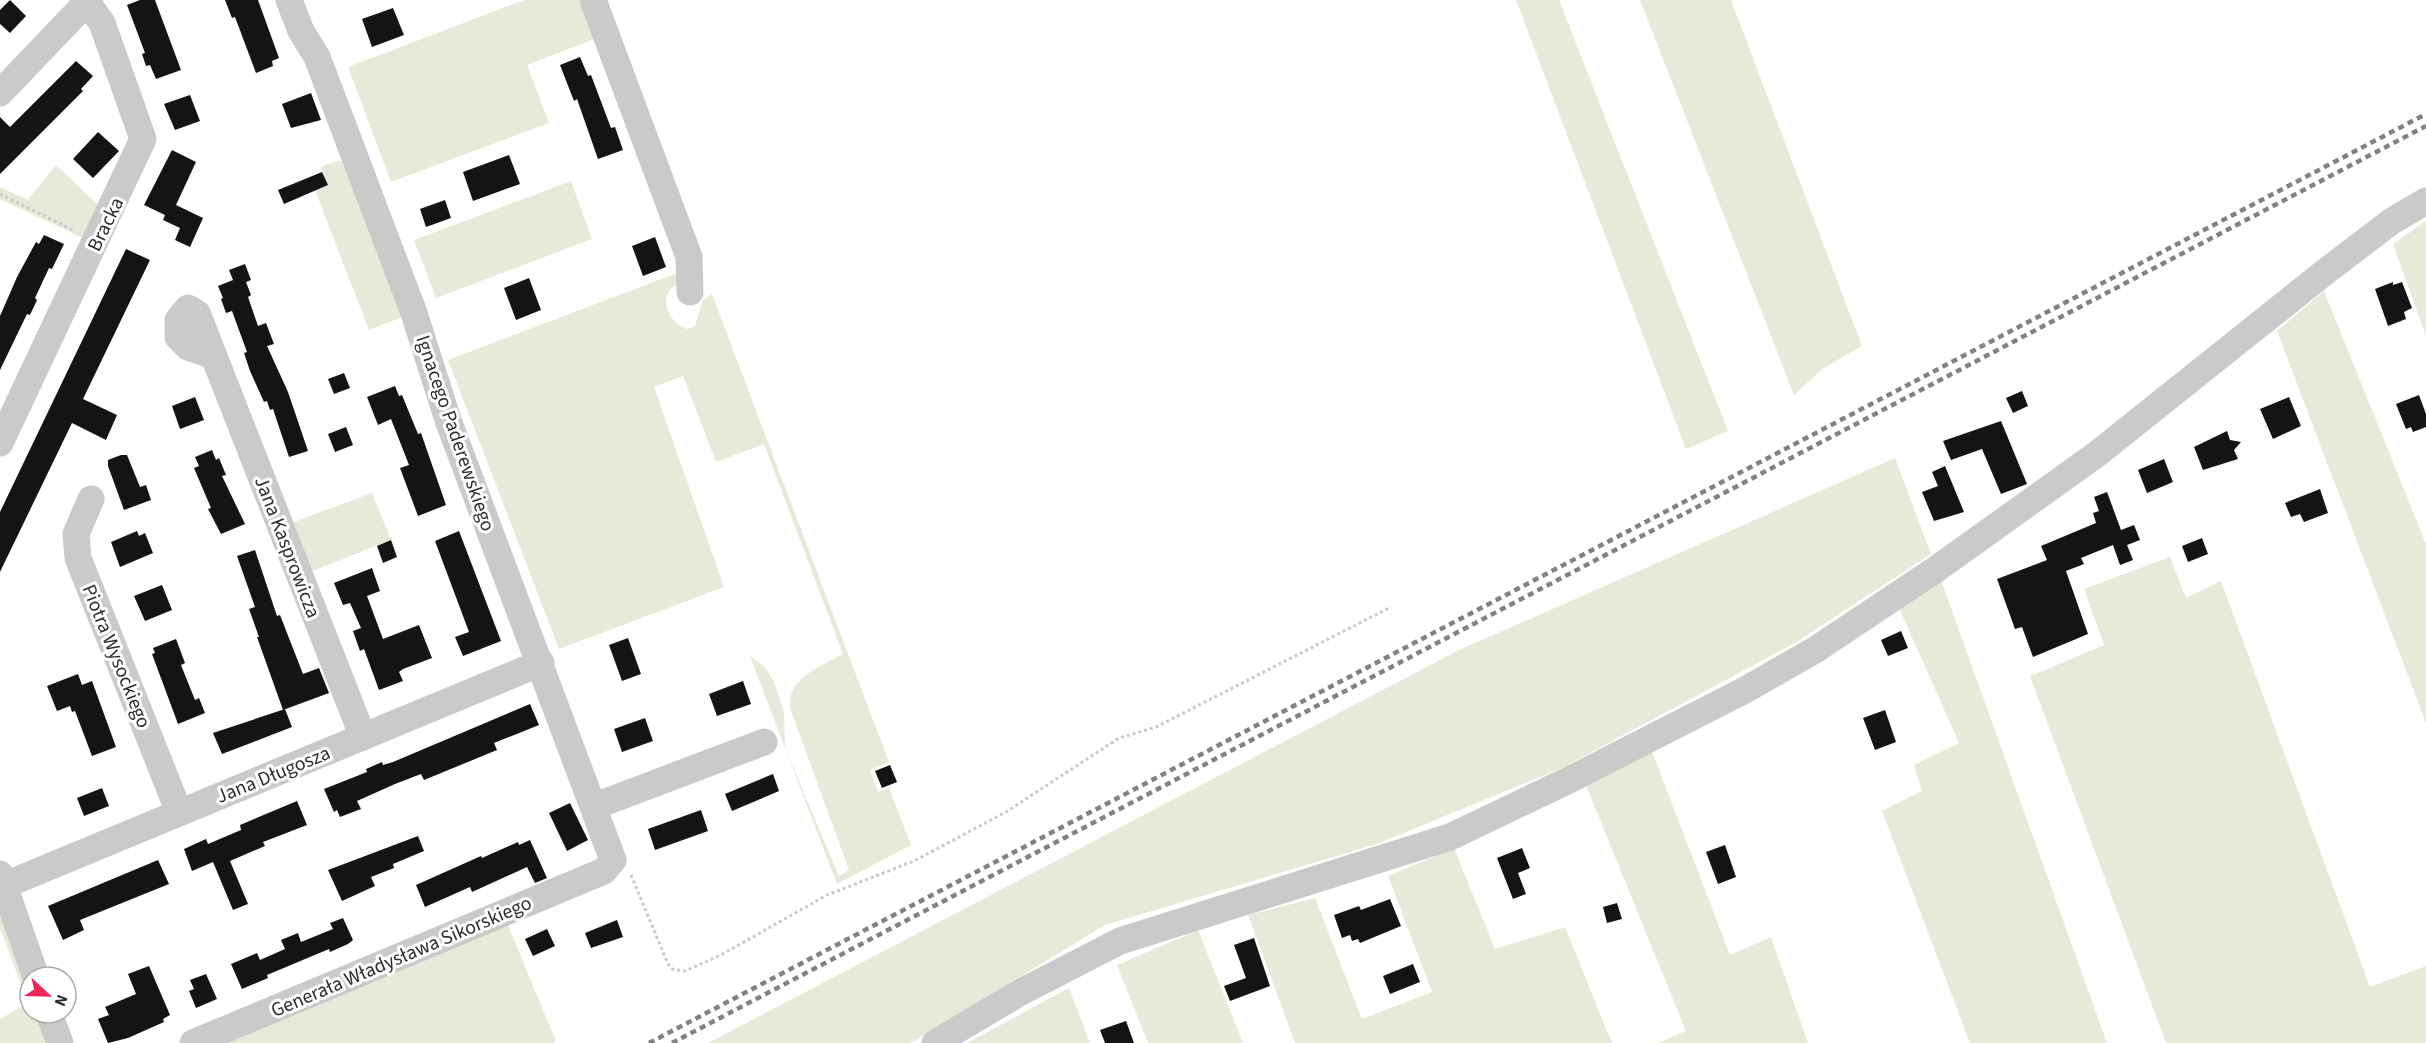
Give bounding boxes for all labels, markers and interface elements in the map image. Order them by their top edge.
street label: Bracka [81,193,131,256]
street label: Ignacego Paderewskiego [408,332,502,535]
street label: Jana Kasprowicza [247,472,327,622]
street label: Piotra Wysockiego [75,580,158,732]
street label: Jana Długosza [212,739,335,811]
street label: Generała Władysława Sikorskiego [267,889,536,1025]
north arrow [18,965,78,1025]
text: N [49,991,73,1009]

